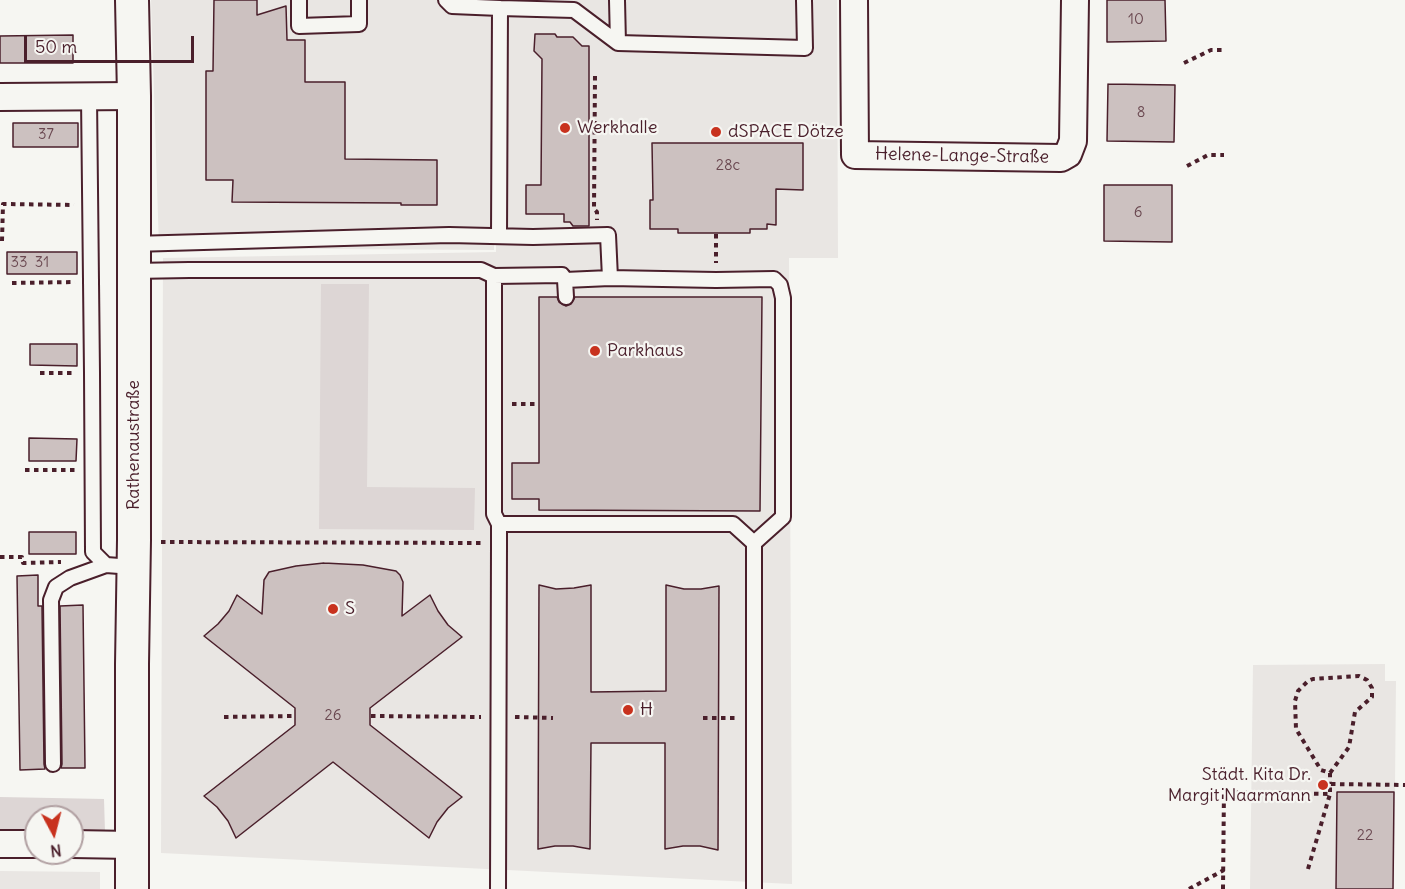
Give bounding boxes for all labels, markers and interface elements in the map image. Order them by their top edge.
house number: 10 [1128,11,1144,29]
scale bar [27,24,196,62]
text: 50 m [35,35,77,58]
house number: 8 [1137,104,1145,122]
place label: Werkhalle [577,117,657,139]
marker: Werkhalle [558,121,572,135]
place label: dSPACE Dötze [728,121,844,143]
marker: dSPACE Dötze [709,125,723,139]
house number: 37 [38,126,54,144]
street label: Helene-Lange-Straße [875,144,1049,168]
house number: 28c [716,157,740,175]
house number: 6 [1134,204,1142,222]
house number: 33 [10,254,28,272]
house number: 31 [35,254,49,272]
place label: Parkhaus [607,340,683,362]
marker: Parkhaus [588,344,602,358]
street label: Rathenaustraße [123,380,145,510]
place label: S [345,598,355,620]
marker: S [326,602,340,616]
place label: H [640,699,653,721]
marker: H [621,703,635,717]
house number: 26 [325,707,341,725]
place label: Städt. Kita Dr. Margit Naarmann [1168,764,1311,806]
marker: Städt. Kita Dr. Margit Naarmann [1316,778,1330,792]
north arrow [24,805,84,865]
house number: 22 [1357,827,1373,845]
text: N [49,840,63,861]

